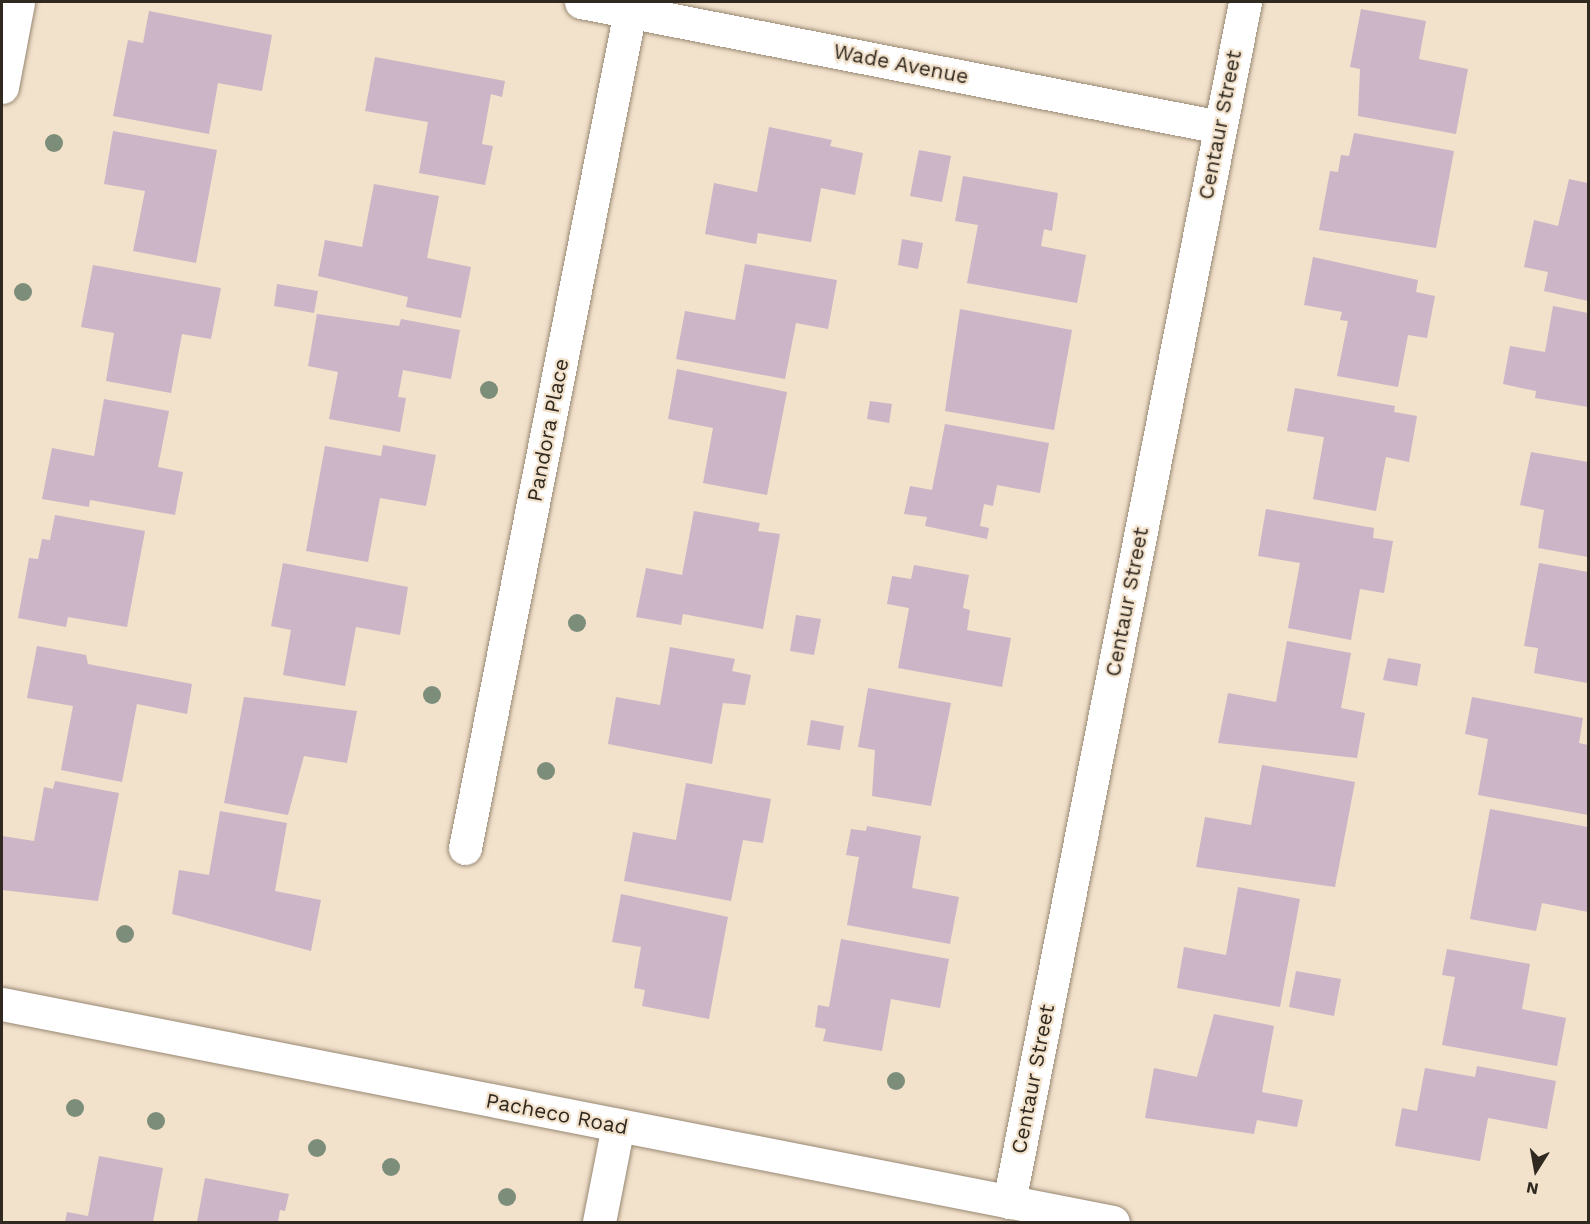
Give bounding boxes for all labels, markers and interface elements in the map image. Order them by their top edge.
street label: Wade Avenue [831,38,971,90]
street label: Centaur Street [1193,48,1247,202]
street label: Pandora Place [522,356,574,504]
street label: Centaur Street [1100,525,1154,679]
street label: Centaur Street [1006,1002,1060,1156]
street label: Pacheco Road [484,1088,630,1140]
north arrow [1506,1140,1566,1200]
text: N [1525,1178,1540,1199]

